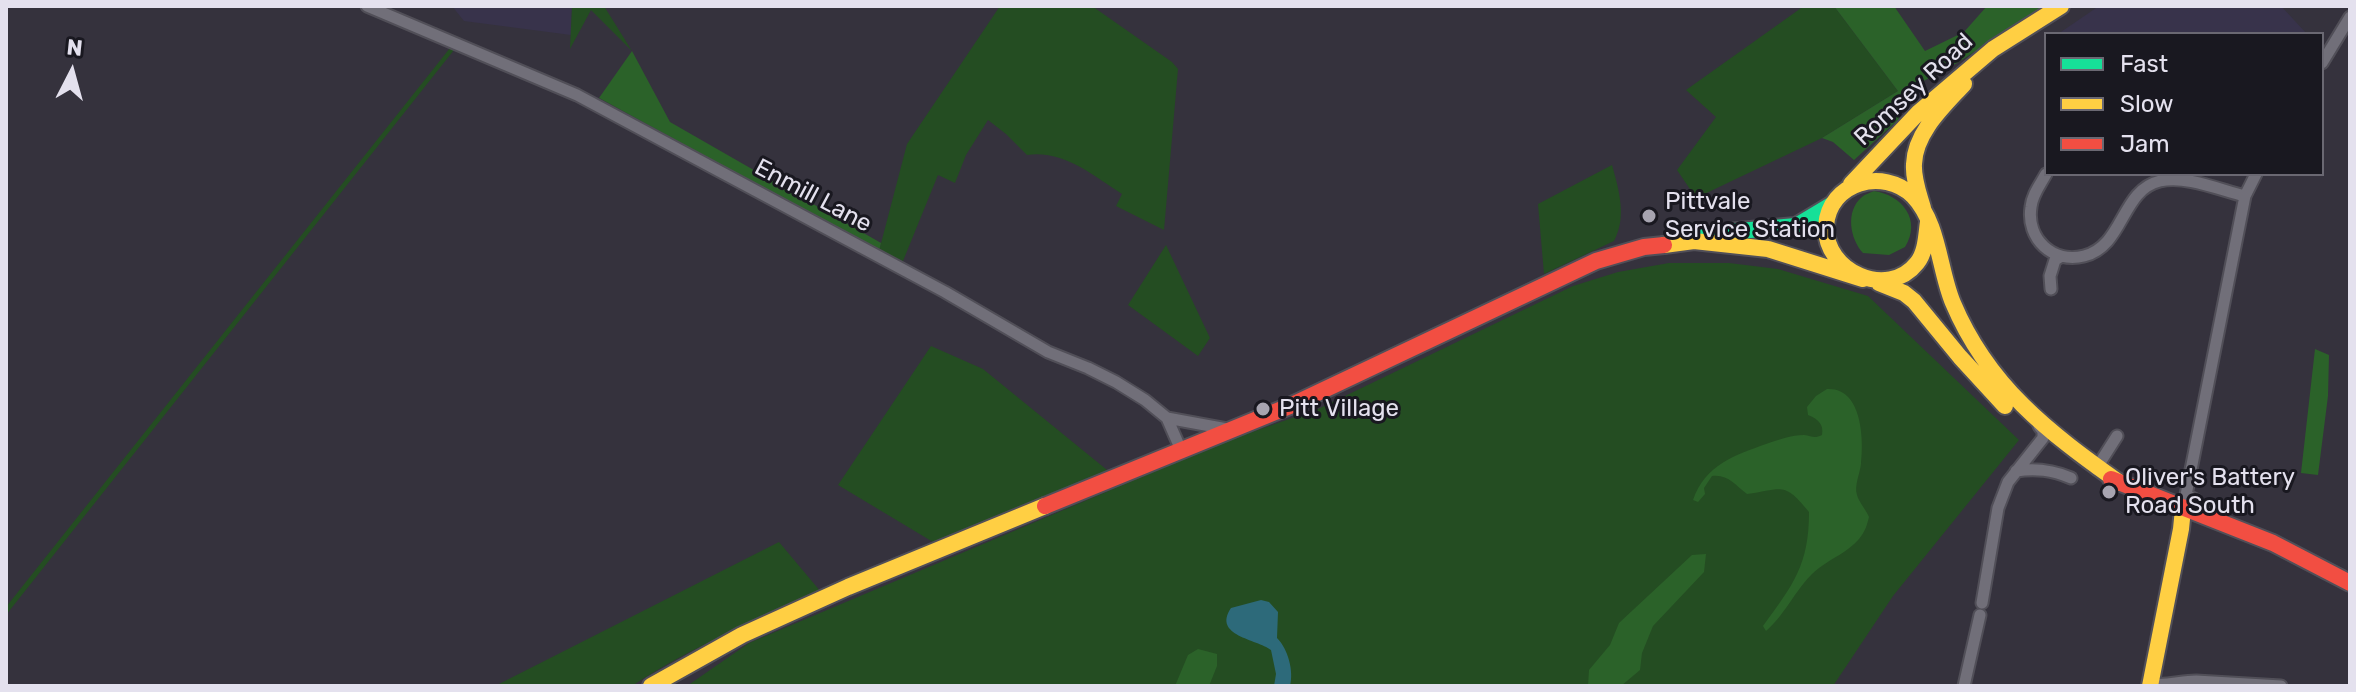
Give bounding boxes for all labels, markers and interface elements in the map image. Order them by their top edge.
street label: Romsey Road [1849,28,1979,152]
north arrow [32,32,112,112]
legend [2044,32,2324,176]
text: N [65,33,84,62]
text: Fast [2120,50,2168,78]
text: Slow [2120,90,2173,118]
text: Jam [2120,130,2170,158]
street label: Enmill Lane [750,153,876,239]
place label: Pittvale Service Station [1665,188,1835,244]
marker: Pittvale Service Station [1640,207,1658,225]
place label: Pitt Village [1279,395,1399,423]
marker: Pitt Village [1254,400,1272,418]
place label: Oliver's Battery Road South [2125,464,2295,520]
marker: Oliver's Battery Road South [2100,483,2118,501]

